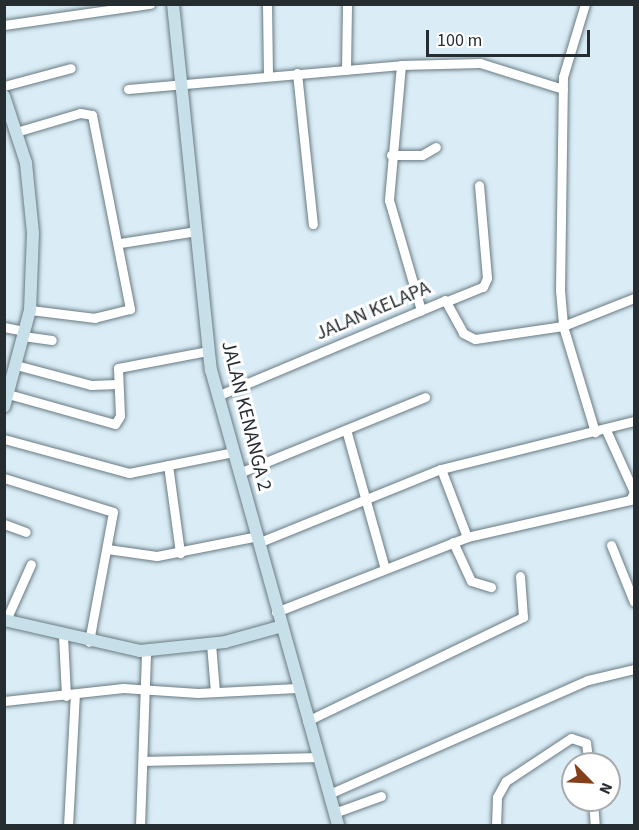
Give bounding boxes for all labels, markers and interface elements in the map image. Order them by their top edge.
scale bar [429,18,592,56]
text: 100 m [437,28,482,53]
street label: JALAN KELAPA [312,276,434,346]
street label: JALAN KENANGA 2 [216,338,276,494]
north arrow [561,752,621,812]
text: N [593,779,618,798]

